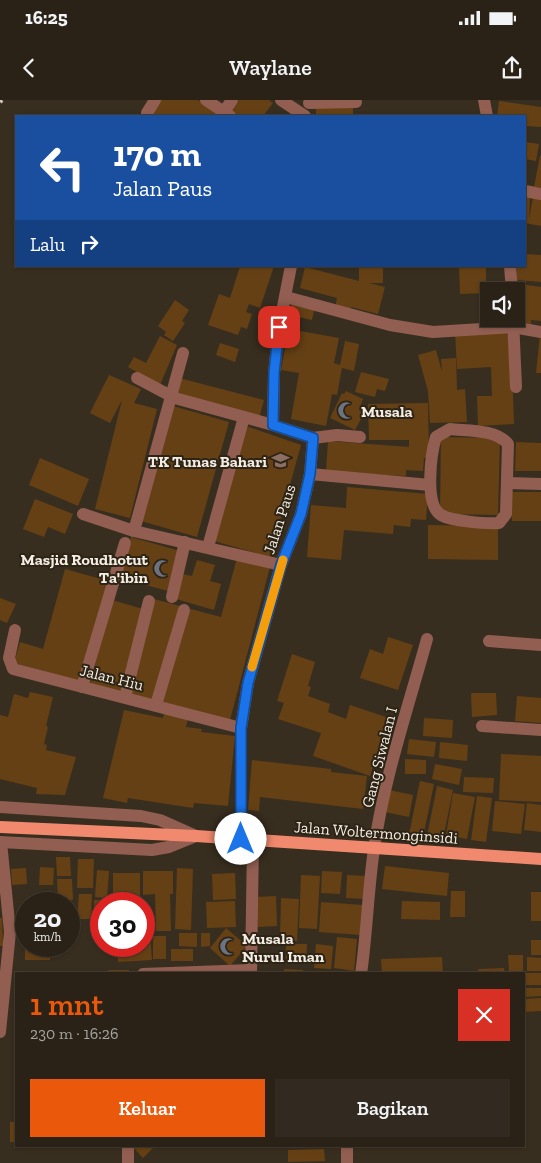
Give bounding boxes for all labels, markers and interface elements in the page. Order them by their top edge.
text: 16:25 [25,6,68,29]
icon: back [15,54,43,82]
text: Waylane [229,54,312,81]
icon: share [498,54,526,82]
text: 170 m [113,133,201,175]
icon: left [30,135,95,200]
text: Jalan Paus [113,175,212,202]
icon: right [75,230,103,258]
text: Lalu [30,233,65,256]
map controls [480,282,525,327]
button: sound [480,282,525,327]
pin [258,306,300,348]
icon: arrive [265,313,293,341]
mosque icon: Musala [337,401,357,421]
place label: Musala [361,402,413,421]
school or university icon: TK Tunas Bahari [271,451,291,471]
place label: TK Tunas Bahari [148,452,267,471]
street label: Jalan Paus [259,482,300,556]
place label: Masjid Roudhotut Ta'ibin [20,550,149,587]
mosque icon: Masjid Roudhotut Ta'ibin [152,558,172,578]
street label: Jalan Hiu [78,660,146,695]
street label: Gang Siwalan I [358,705,401,809]
position arrow [214,812,266,864]
street label: Jalan Woltermonginsidi [293,817,459,848]
speed limit sign: 30 [90,892,155,957]
text: 20 [34,903,61,933]
place label: Musala Nurul Iman [242,929,325,966]
text: km/h [34,930,61,944]
mosque icon: Musala Nurul Iman [218,937,238,957]
text: 1 mnt [30,987,103,1023]
button: close [458,989,510,1041]
text: 230 m · 16:26 [30,1024,118,1043]
button: Keluar [30,1079,265,1137]
button: Bagikan [275,1079,510,1137]

